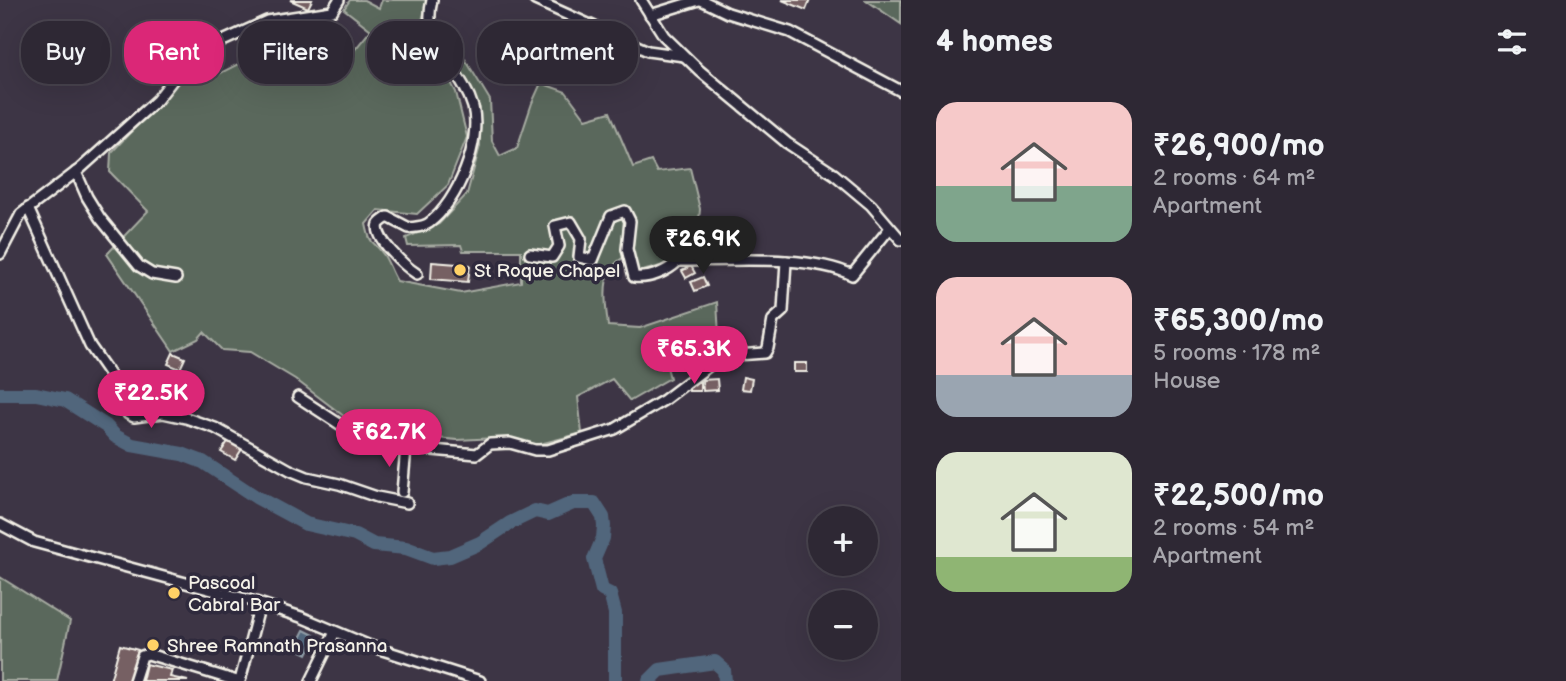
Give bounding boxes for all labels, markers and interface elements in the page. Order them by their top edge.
chip: Buy [21,21,110,84]
chip: Rent [124,21,224,84]
chip: Filters [238,21,353,84]
chip: New [367,21,463,84]
chip: Apartment [477,21,638,84]
icon: filters [1493,23,1531,61]
text: 4 homes [936,24,1053,60]
text: ₹26,900/mo [1153,128,1325,164]
icon: home [992,130,1076,214]
text: 2 rooms · 64 m² [1153,164,1315,192]
text: Apartment [1153,192,1262,220]
pin: ₹26.9K [646,216,760,276]
text: ₹26.9K [665,225,741,253]
place label: St Roque Chapel [474,260,620,283]
marker: St Roque Chapel [452,262,468,278]
text: ₹65,300/mo [1153,303,1324,339]
icon: home [992,305,1076,389]
pin: ₹65.3K [637,326,751,386]
text: ₹65.3K [657,335,731,363]
text: 5 rooms · 178 m² [1153,339,1321,367]
text: House [1153,367,1220,395]
pin: ₹22.5K [94,370,208,430]
text: ₹22.5K [114,379,188,407]
pin: ₹62.7K [332,410,446,469]
text: ₹62.7K [352,418,426,446]
text: ₹22,500/mo [1153,478,1324,514]
icon: home [992,480,1076,564]
map controls [808,506,878,660]
button: + [808,506,878,576]
text: 2 rooms · 54 m² [1153,514,1315,542]
text: Apartment [1153,542,1262,570]
place label: Pascoal Cabral Bar [188,572,281,617]
marker: Pascoal Cabral Bar [166,585,182,601]
button: − [808,590,878,660]
place label: Shree Ramnath Prasanna [167,635,388,658]
marker: Shree Ramnath Prasanna [145,637,161,653]

